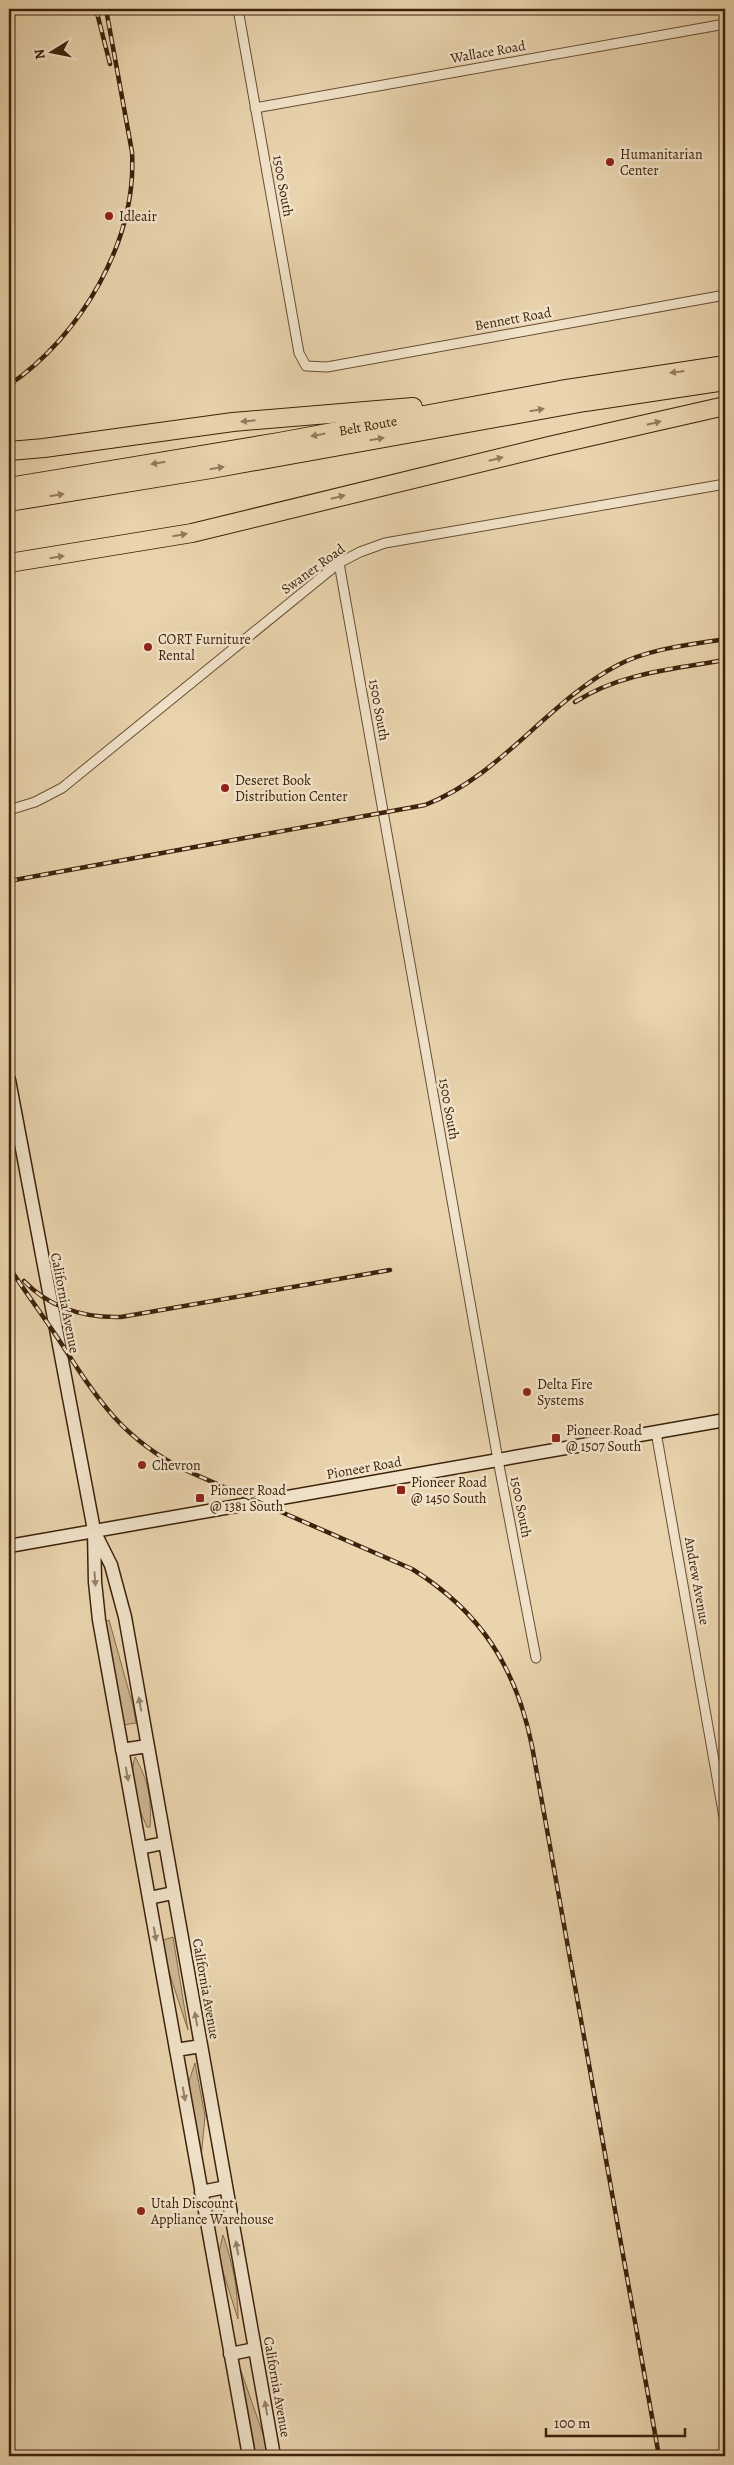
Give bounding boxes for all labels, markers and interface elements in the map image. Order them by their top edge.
north arrow [28,28,78,78]
street label: Wallace Road [448,36,527,68]
text: N [29,47,50,61]
place label: Humanitarian Center [620,145,703,180]
street label: 1500 South [268,154,298,219]
marker: Humanitarian Center [604,156,616,168]
place label: Idleair [119,207,157,226]
marker: Idleair [103,210,115,222]
street label: Bennett Road [473,303,553,335]
one-way arrow [669,368,685,376]
one-way arrow [529,406,545,414]
street label: Belt Route [337,411,398,440]
one-way arrow [240,417,256,425]
one-way arrow [647,419,662,427]
one-way arrow [310,431,326,439]
one-way arrow [370,435,386,443]
one-way arrow [488,455,503,463]
one-way arrow [150,459,166,467]
one-way arrow [210,464,226,472]
one-way arrow [49,490,65,498]
one-way arrow [330,493,345,501]
one-way arrow [172,531,188,539]
street label: Swaner Road [277,539,349,599]
one-way arrow [49,552,65,560]
place label: CORT Furniture Rental [158,630,251,665]
marker: CORT Furniture Rental [142,641,154,653]
street label: 1500 South [364,678,394,743]
place label: Deseret Book Distribution Center [235,771,348,806]
marker: Deseret Book Distribution Center [219,782,231,794]
street label: 1500 South [434,1077,464,1142]
street label: California Avenue [46,1251,84,1355]
place label: Delta Fire Systems [537,1375,593,1410]
marker: Delta Fire Systems [521,1386,533,1398]
place label: Pioneer Road @ 1507 South [566,1421,642,1456]
marker: Pioneer Road @ 1507 South [550,1432,562,1444]
street label: Pioneer Road [325,1452,404,1484]
place label: Chevron [152,1456,201,1475]
marker: Chevron [136,1459,148,1471]
place label: Pioneer Road @ 1450 South [411,1473,487,1508]
street label: 1500 South [506,1475,536,1540]
place label: Pioneer Road @ 1381 South [210,1481,286,1516]
marker: Pioneer Road @ 1450 South [395,1484,407,1496]
marker: Pioneer Road @ 1381 South [194,1492,206,1504]
street label: Andrew Avenue [680,1535,714,1626]
one-way arrow [91,1571,99,1587]
one-way arrow [135,1696,143,1712]
one-way arrow [123,1766,131,1782]
one-way arrow [152,1926,160,1942]
street label: California Avenue [188,1937,224,2041]
one-way arrow [191,2011,199,2027]
one-way arrow [180,2086,188,2102]
place label: Utah Discount Appliance Warehouse [150,2194,274,2229]
marker: Utah Discount Appliance Warehouse [135,2205,147,2217]
one-way arrow [232,2240,240,2256]
street label: California Avenue [259,2335,295,2439]
one-way arrow [261,2400,269,2416]
scale bar [546,2405,685,2437]
text: 100 m [554,2413,591,2433]

